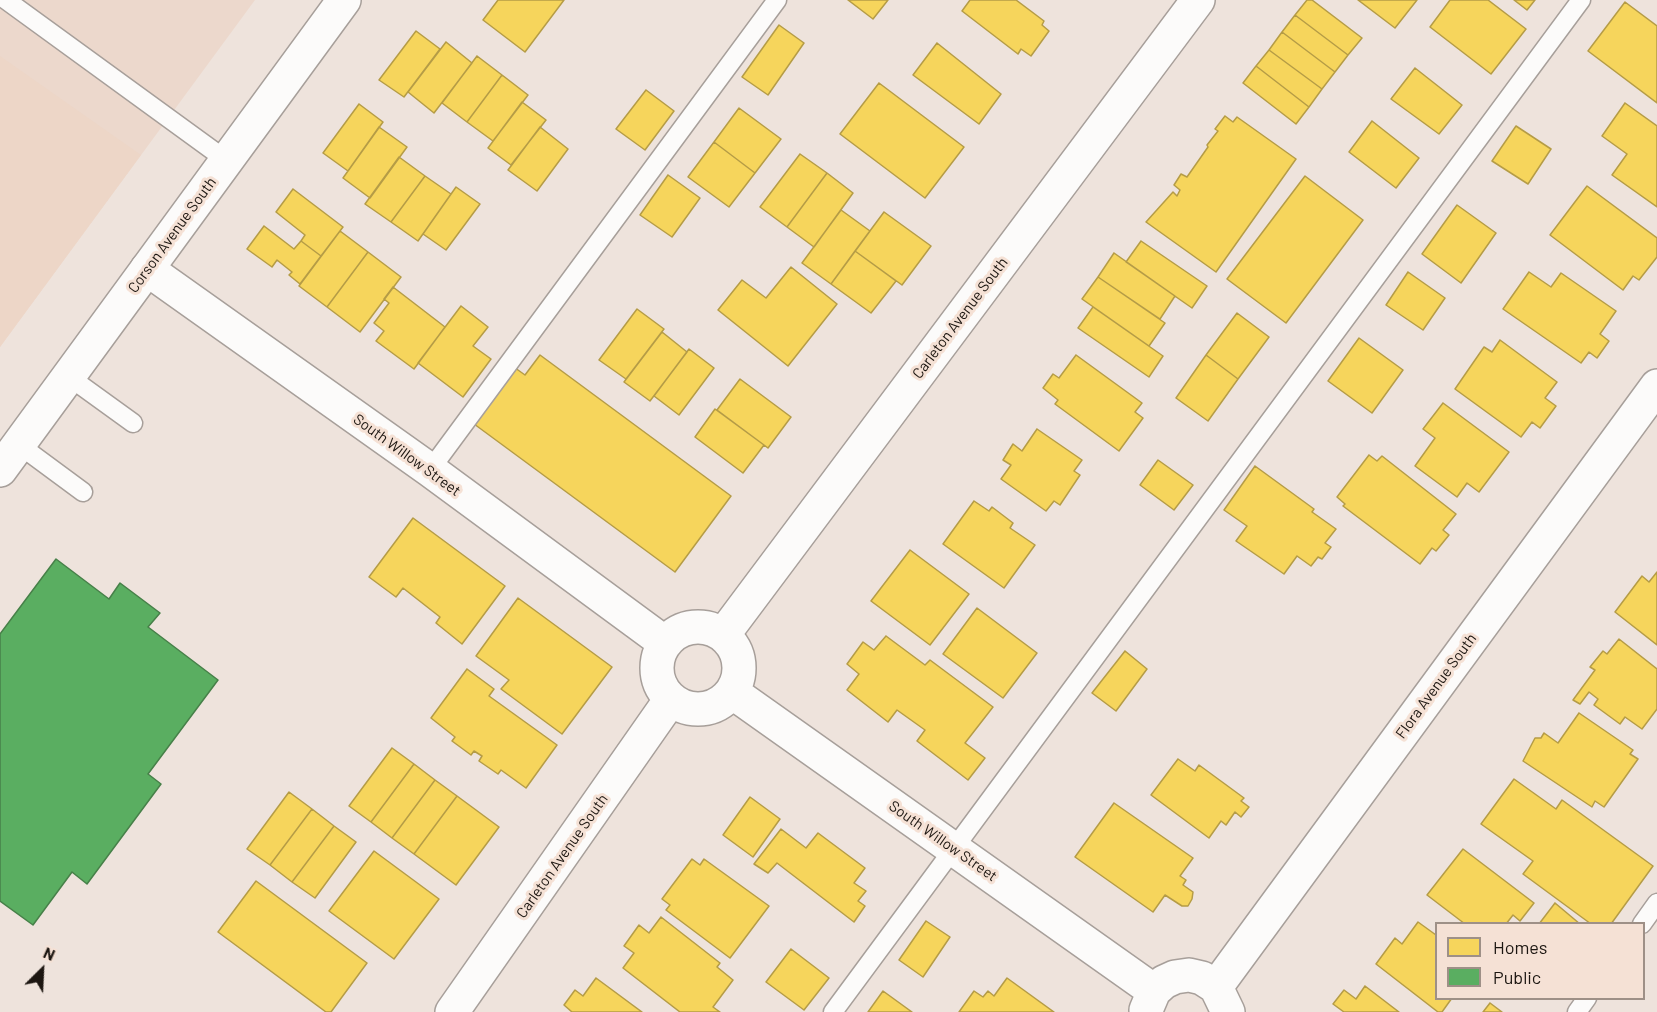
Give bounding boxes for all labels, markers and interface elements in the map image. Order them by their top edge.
street label: Corson Avenue South [124,174,220,296]
street label: Carleton Avenue South [909,254,1011,382]
street label: South Willow Street [350,410,464,500]
street label: Flora Avenue South [1392,630,1480,742]
street label: Carleton Avenue South [512,791,612,921]
street label: South Willow Street [885,797,1001,885]
legend [1435,922,1645,1000]
text: Homes [1493,936,1547,958]
north arrow [12,940,72,1000]
text: N [41,942,58,964]
text: Public [1493,966,1541,988]

